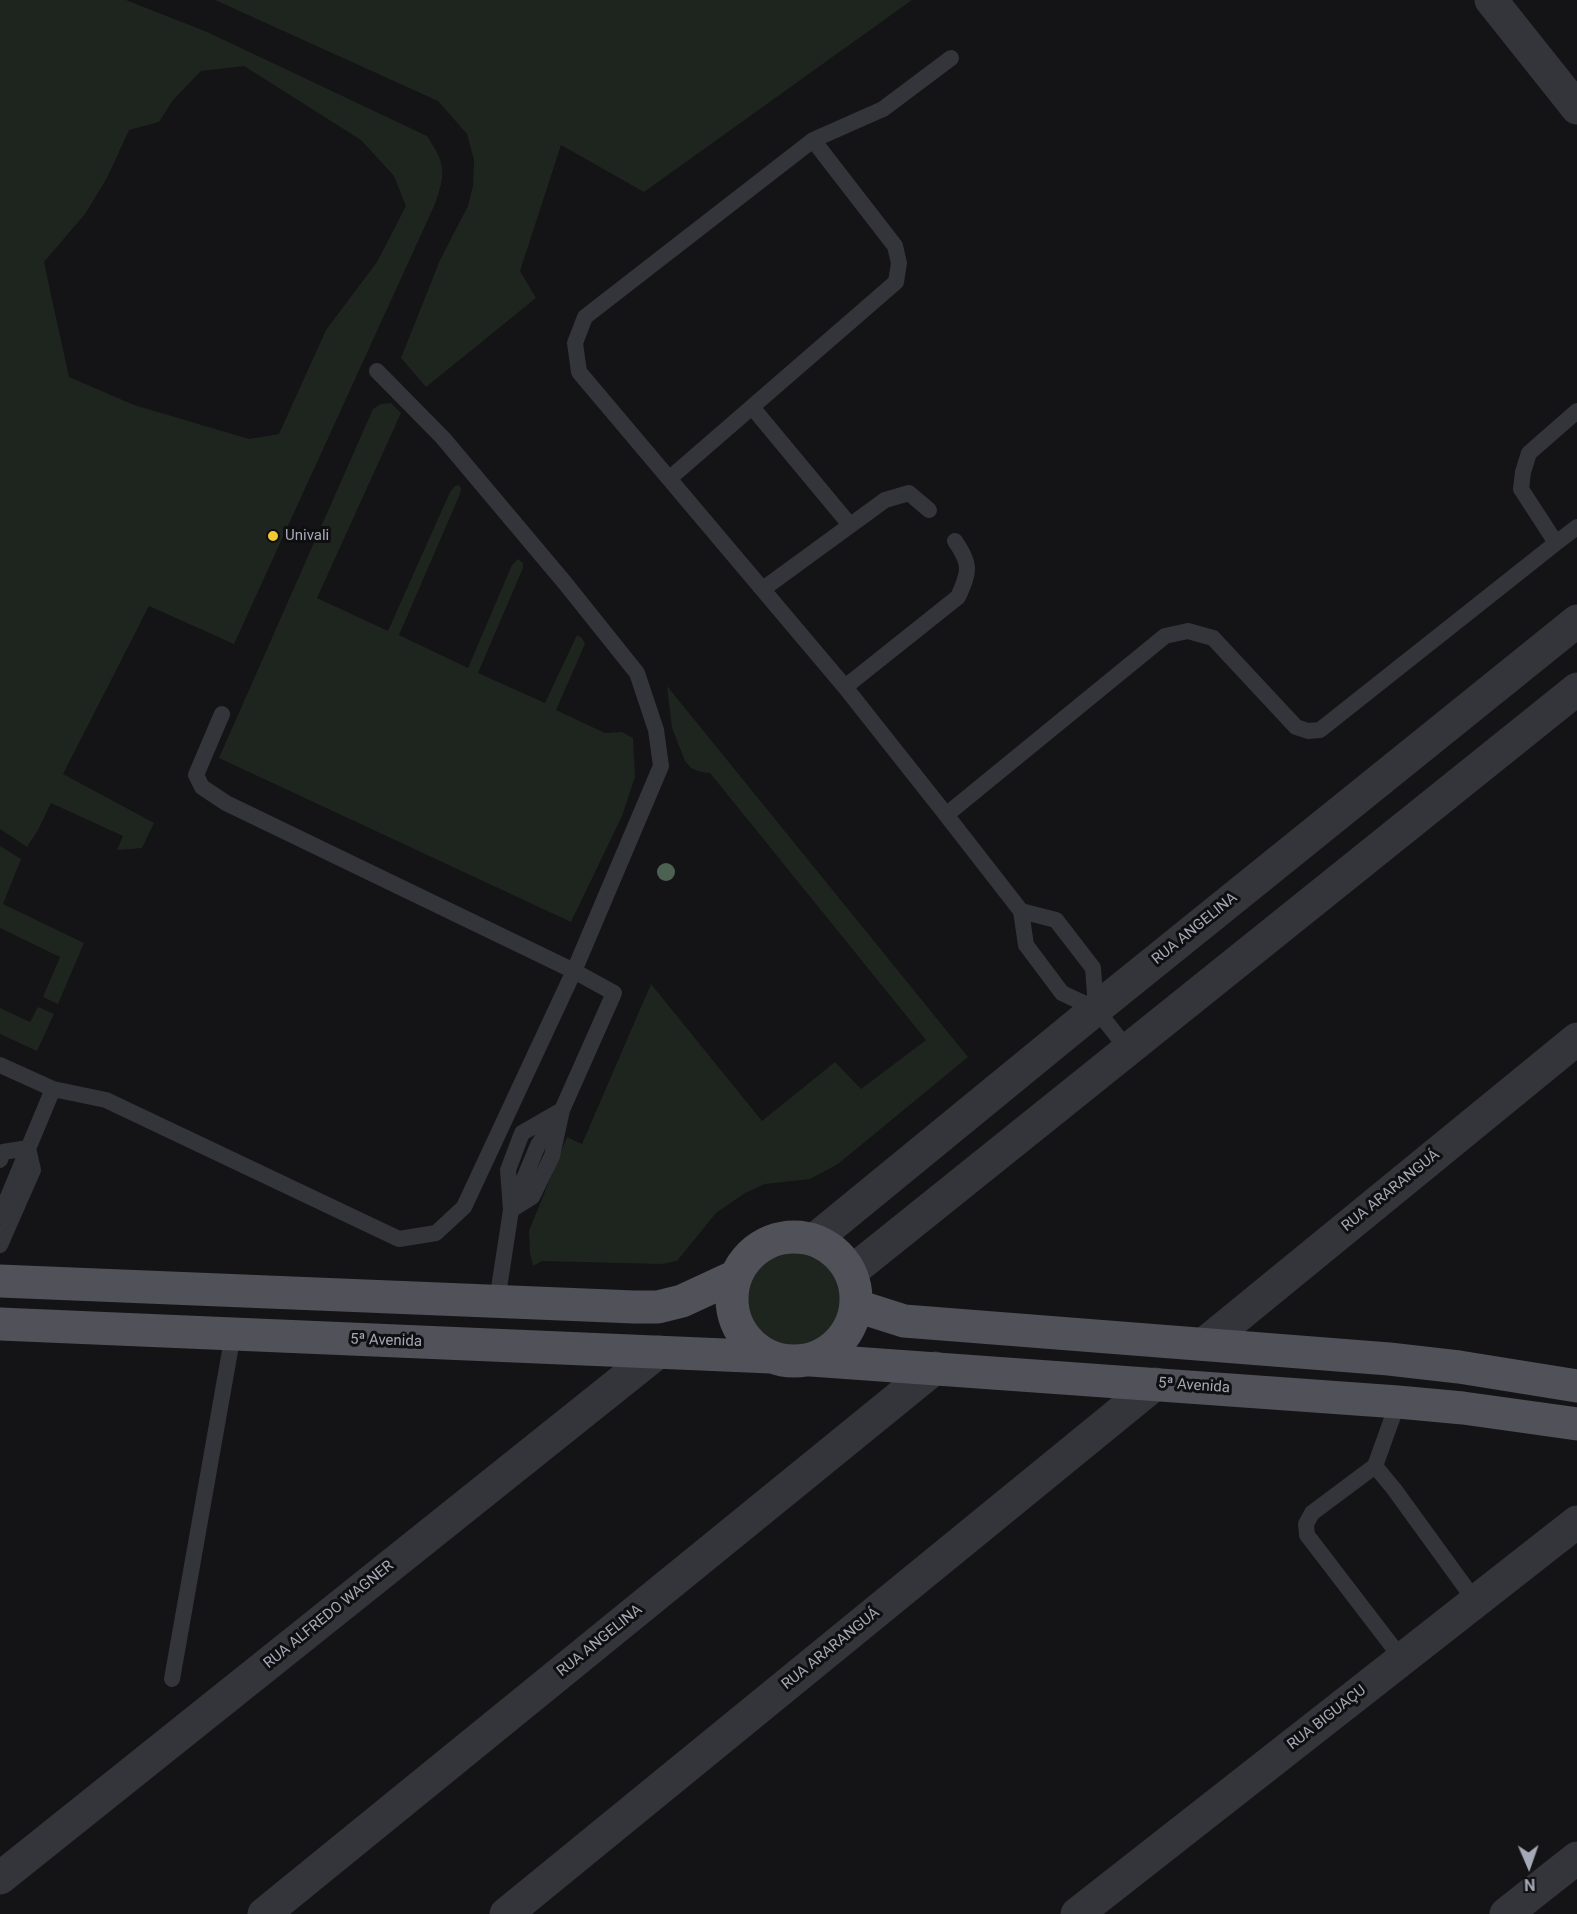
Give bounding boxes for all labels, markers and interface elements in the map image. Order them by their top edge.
place label: Univali [285,527,329,545]
marker: Univali [266,529,280,543]
street label: RUA ANGELINA [1149,889,1241,969]
street label: RUA ARARANGUÁ [1339,1146,1443,1236]
street label: 5ª Avenida [350,1331,422,1351]
street label: 5ª Avenida [1157,1375,1231,1397]
street label: RUA ALFREDO WAGNER [261,1557,397,1673]
street label: RUA ANGELINA [554,1601,646,1681]
street label: RUA ARARANGUÁ [779,1604,883,1694]
street label: RUA BIGUAÇU [1284,1682,1370,1754]
north arrow [1499,1836,1559,1896]
text: N [1524,1875,1536,1894]

